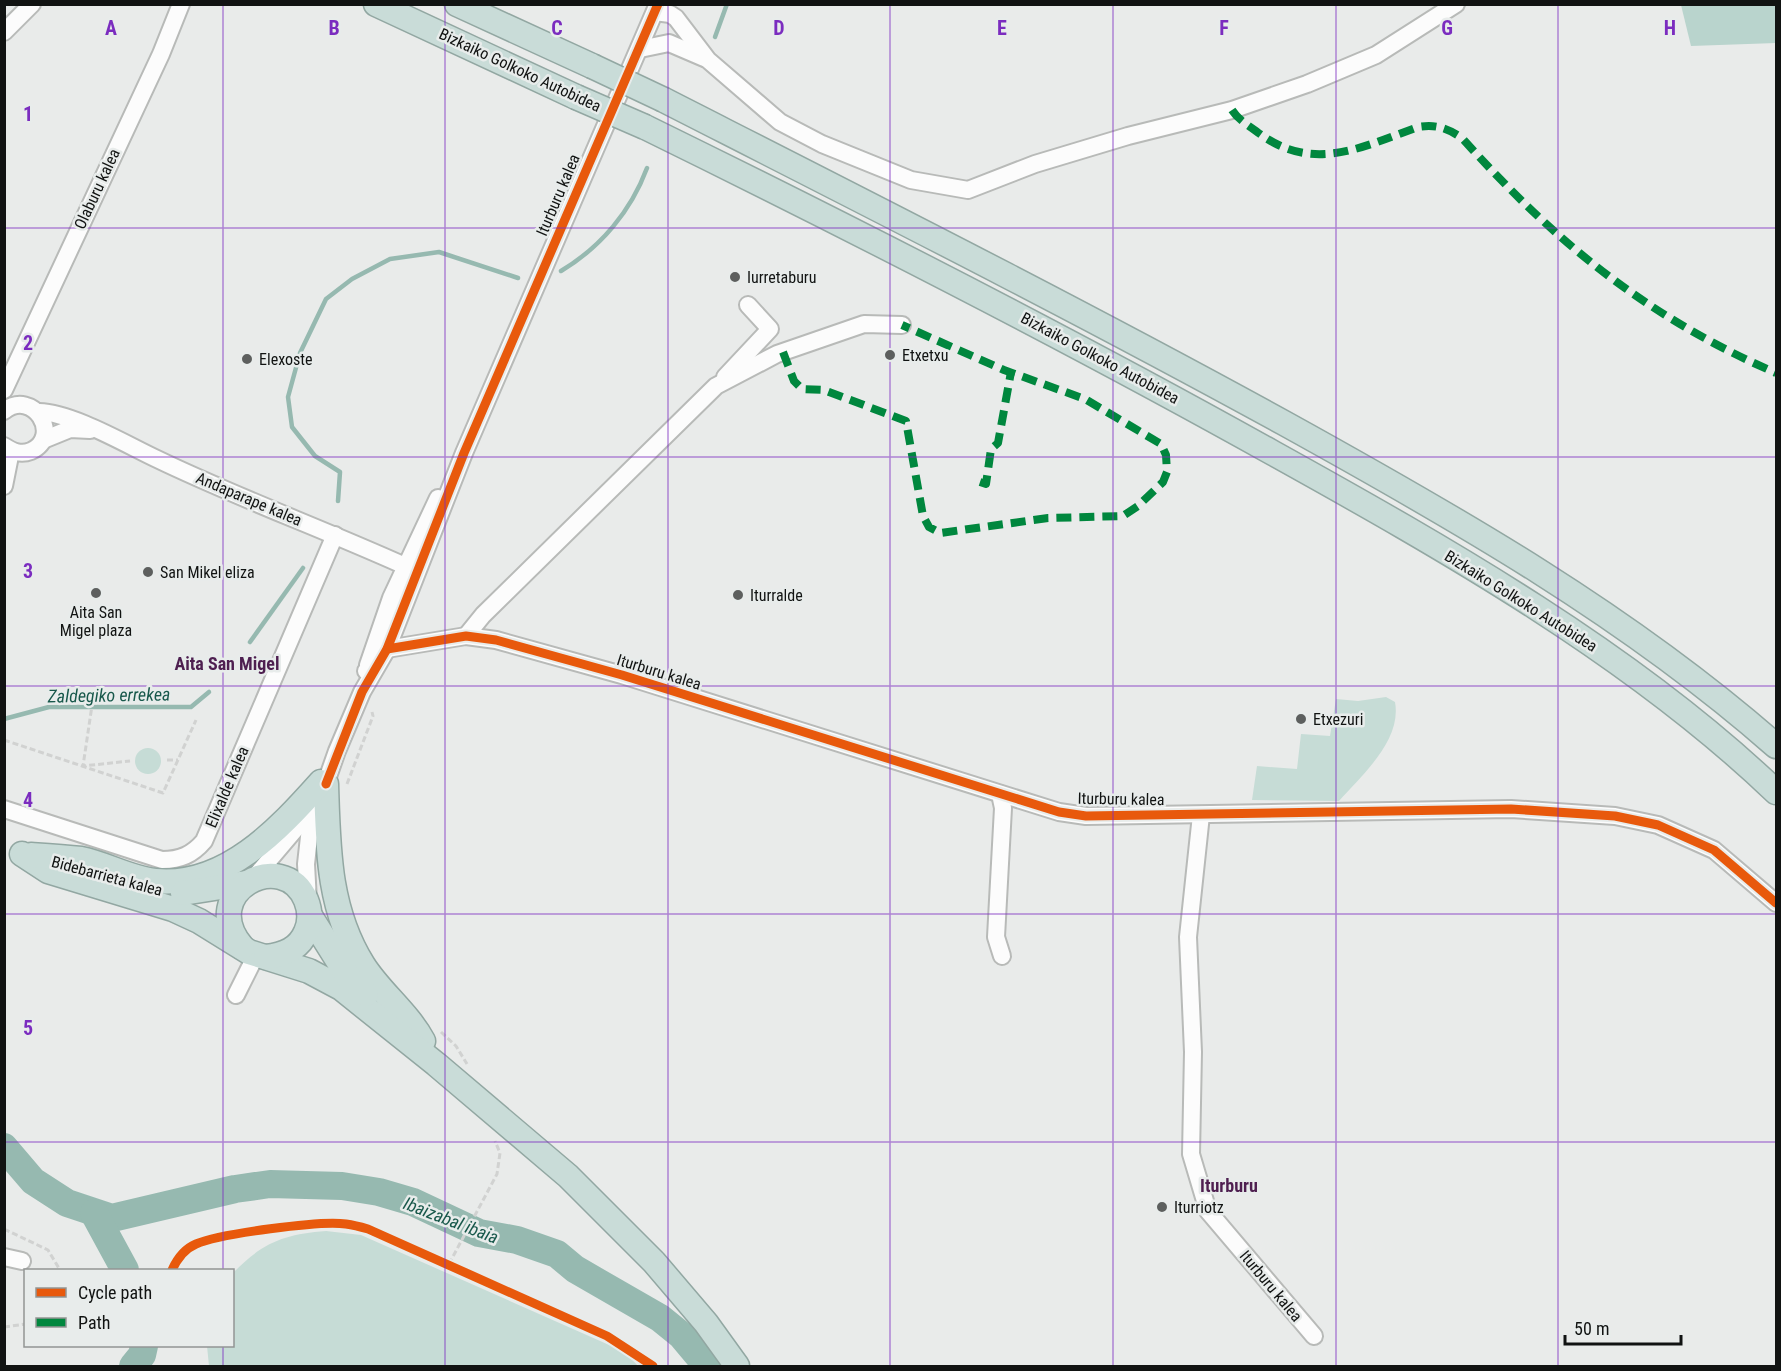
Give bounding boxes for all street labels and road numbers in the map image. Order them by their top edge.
street label: Bizkaiko Golkoko Autobidea [436,24,604,116]
street label: Olaburu kalea [70,146,124,232]
street label: Iturburu kalea [532,151,584,239]
street label: Bizkaiko Golkoko Autobidea [1018,308,1182,408]
street label: Andaparape kalea [193,468,305,530]
street label: Bizkaiko Golkoko Autobidea [1441,546,1601,656]
street label: Iturburu kalea [615,650,703,694]
street label: Elixalde kalea [201,743,253,831]
street label: Iturburu kalea [1077,789,1165,809]
street label: Bidebarrieta kalea [49,852,165,900]
street label: Iturburu kalea [1236,1247,1306,1325]

